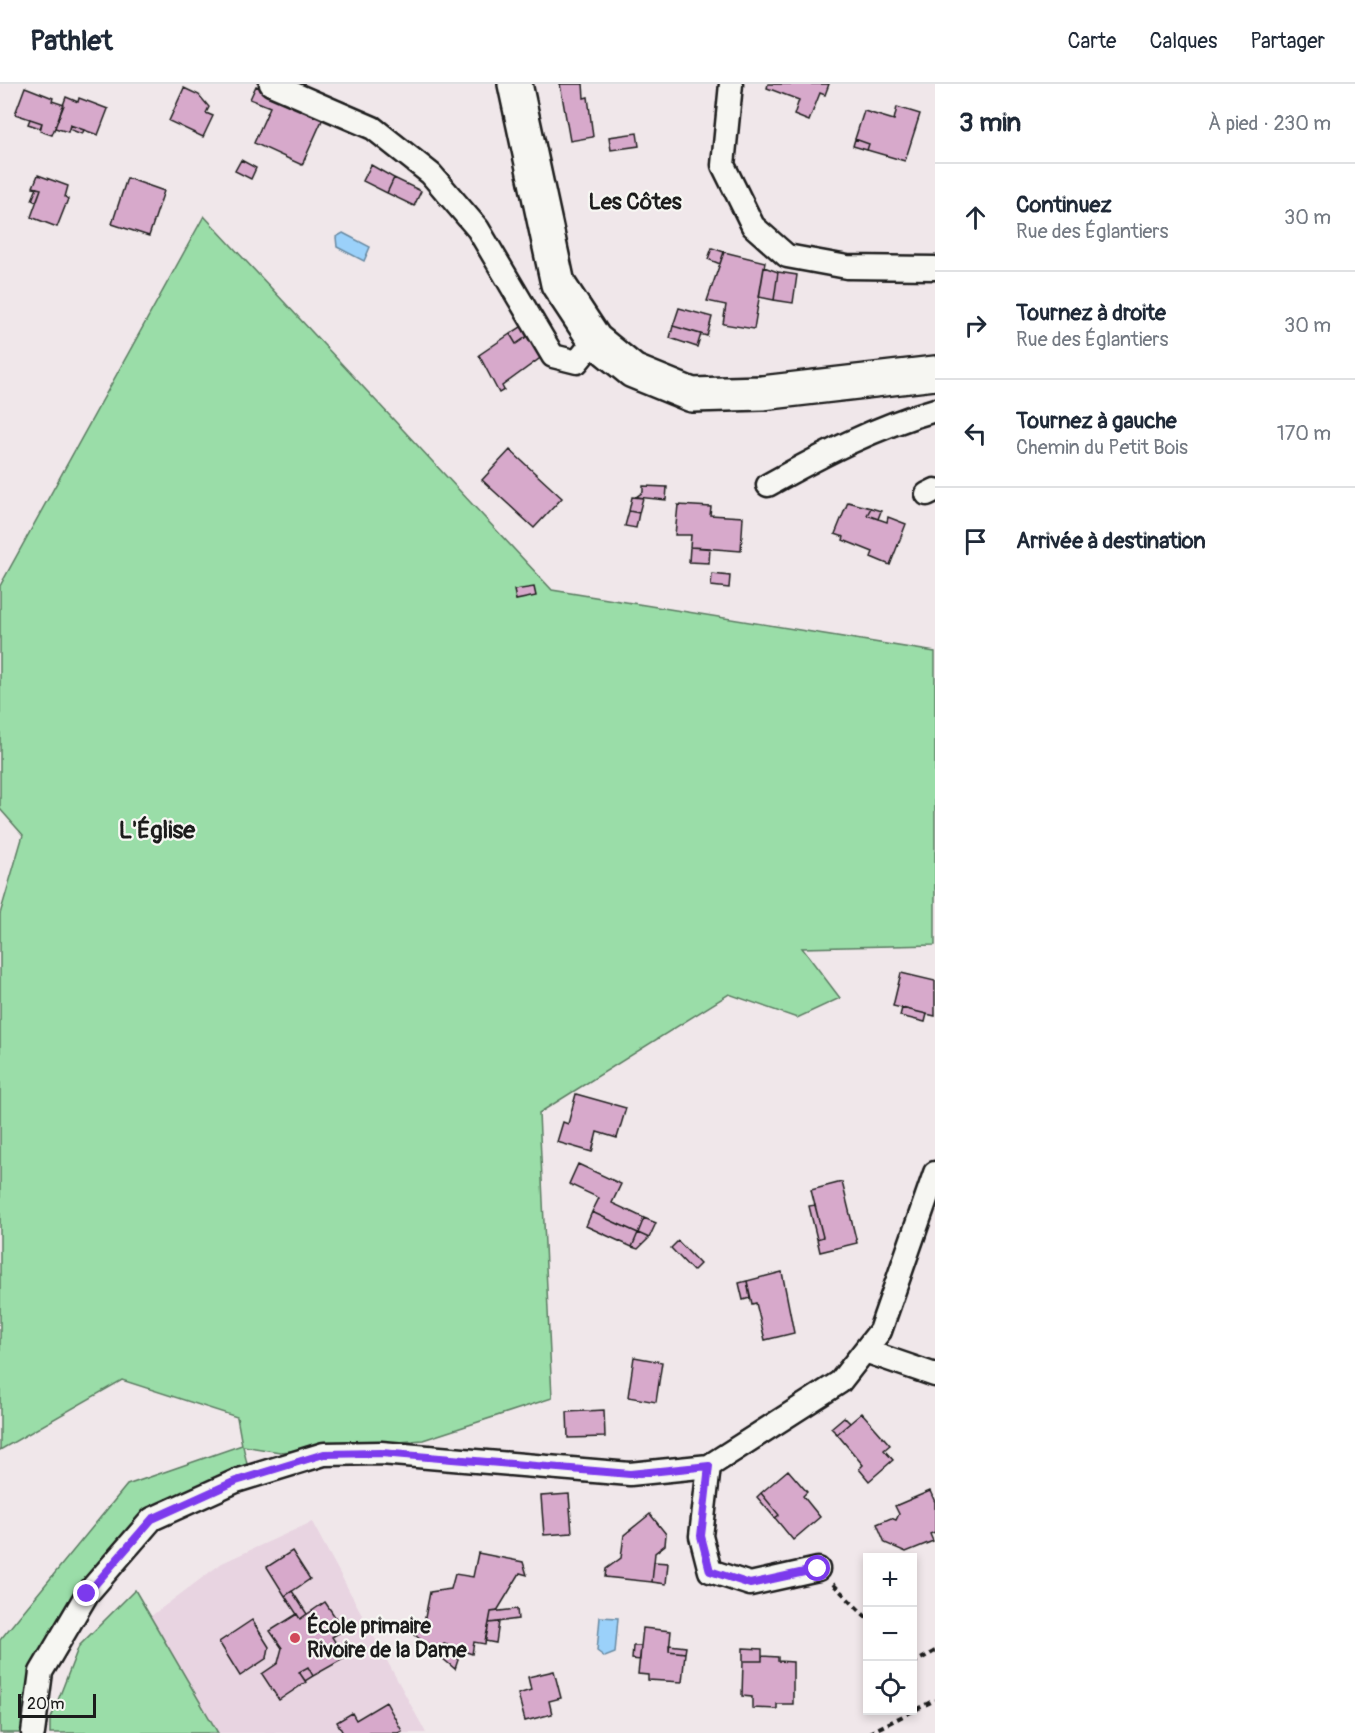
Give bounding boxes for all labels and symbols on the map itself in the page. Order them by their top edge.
district label: Les Côtes [588,188,682,216]
district label: L'Église [119,816,196,845]
route start [804,1555,830,1581]
route end [73,1580,99,1606]
place label: École primaire Rivoire de la Dame [307,1612,467,1664]
marker: École primaire Rivoire de la Dame [288,1631,302,1645]
scale bar [18,1691,96,1718]

